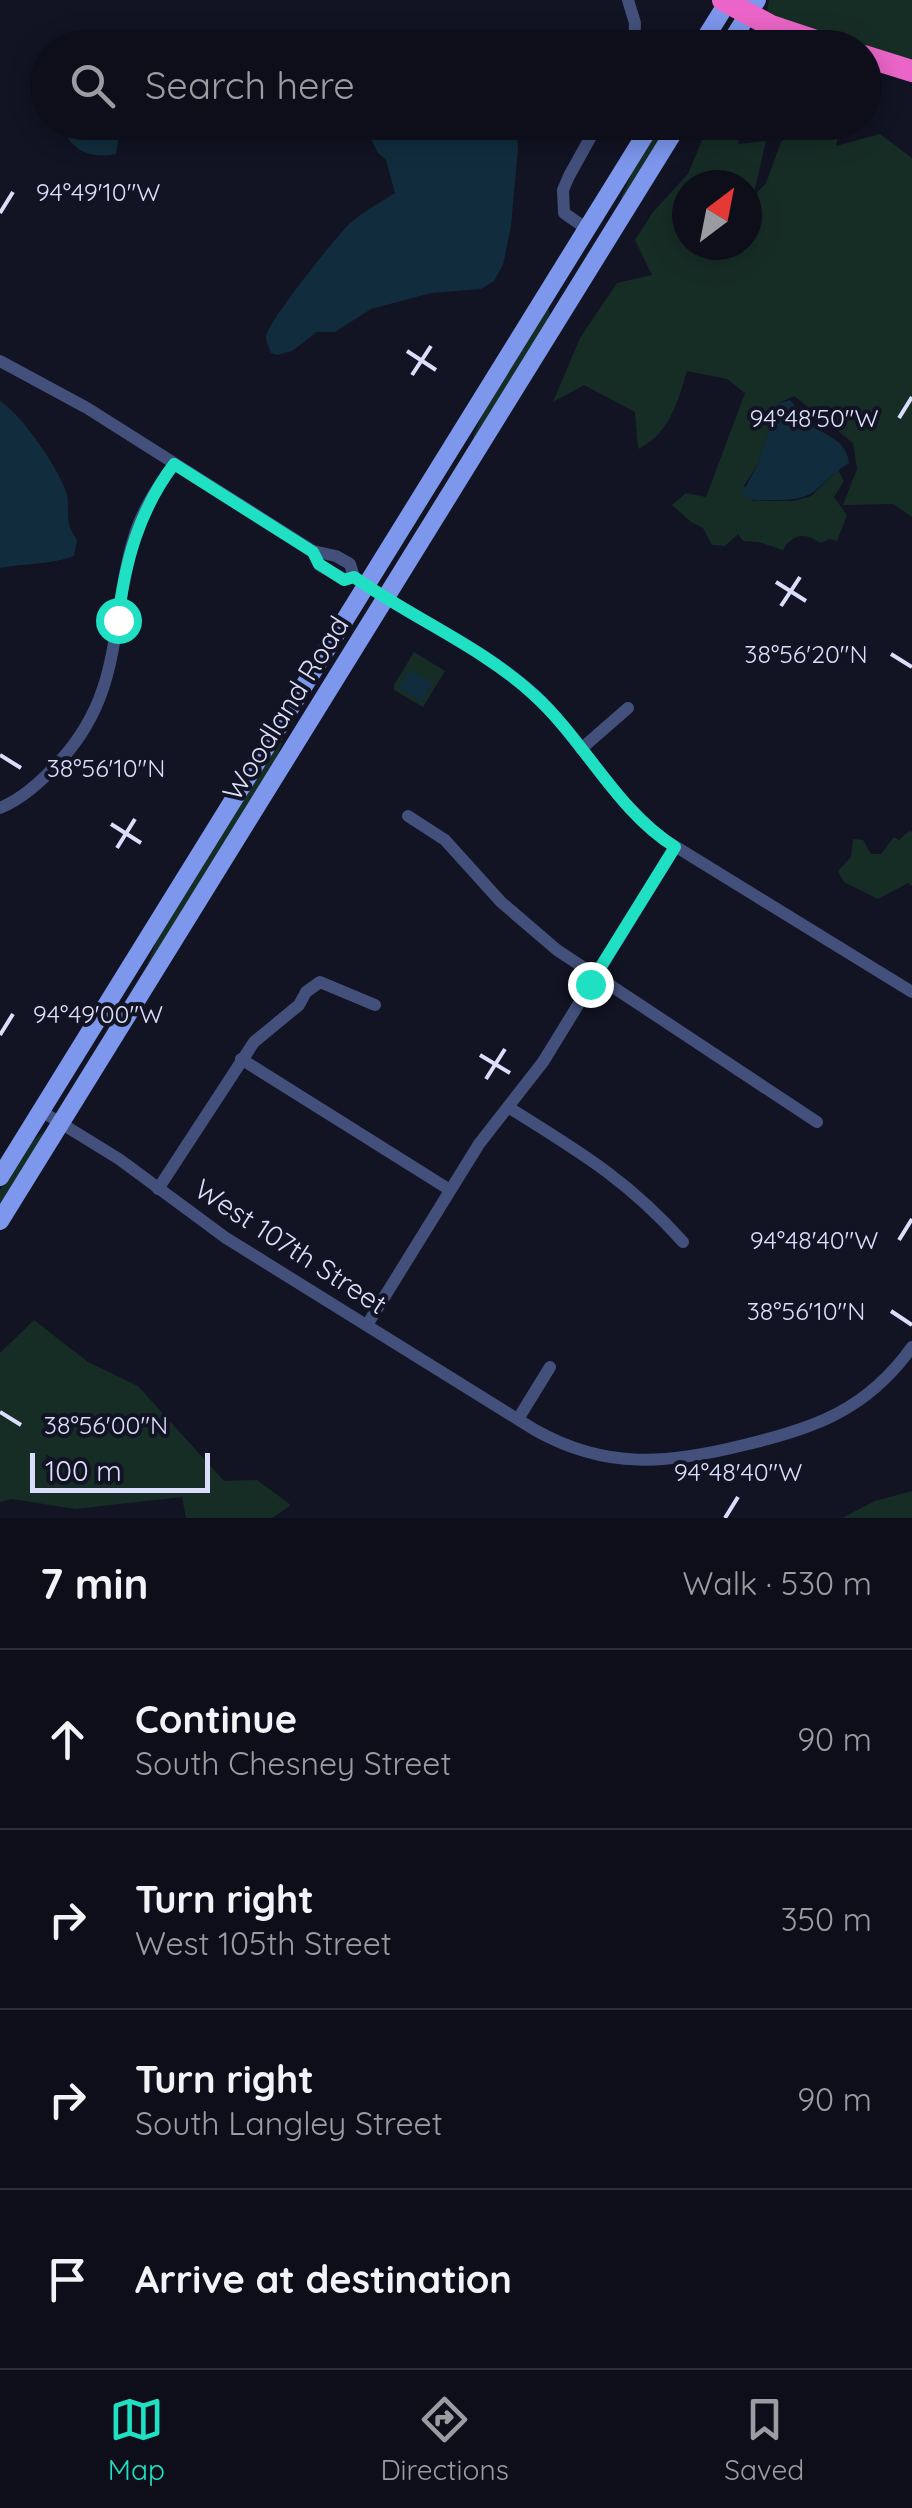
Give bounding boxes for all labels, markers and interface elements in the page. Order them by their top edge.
search box [30,30,882,140]
icon: search [65,58,120,113]
text: Search here [145,61,355,109]
north arrow [672,170,762,260]
text: 94°49'10"W [36,176,160,207]
text: 94°48'50"W [749,402,879,433]
route start [96,598,142,644]
street label: Woodland Road [214,609,356,807]
text: 38°56'20"N [744,638,868,669]
text: 38°56'10"N [47,752,165,783]
route end [568,962,614,1008]
text: 94°49'00"W [33,998,163,1029]
street label: West 107th Street [188,1171,394,1321]
text: 94°48'40"W [750,1224,878,1255]
text: 38°56'10"N [747,1295,865,1326]
text: 38°56'00"N [44,1409,168,1440]
scale bar [30,1448,210,1492]
text: 100 m [45,1453,122,1488]
text: 94°48'40"W [674,1456,802,1487]
text: 7 min [40,1557,149,1610]
text: Walk · 530 m [683,1563,872,1603]
text: Continue [135,1695,297,1743]
icon: ahead [40,1712,95,1767]
text: 90 m [797,1719,872,1759]
text: South Chesney Street [135,1743,451,1783]
text: Turn right [135,1875,314,1923]
icon: right [40,1892,95,1947]
text: 350 m [781,1899,872,1939]
text: West 105th Street [135,1923,392,1963]
text: Turn right [135,2055,314,2103]
icon: right [40,2072,95,2127]
text: 90 m [797,2079,872,2119]
text: South Langley Street [135,2103,443,2143]
icon: arrive [40,2252,95,2307]
text: Arrive at destination [135,2255,512,2303]
tab: Map [108,2392,165,2487]
tab: Directions [380,2392,509,2487]
tab: Saved [724,2392,804,2487]

